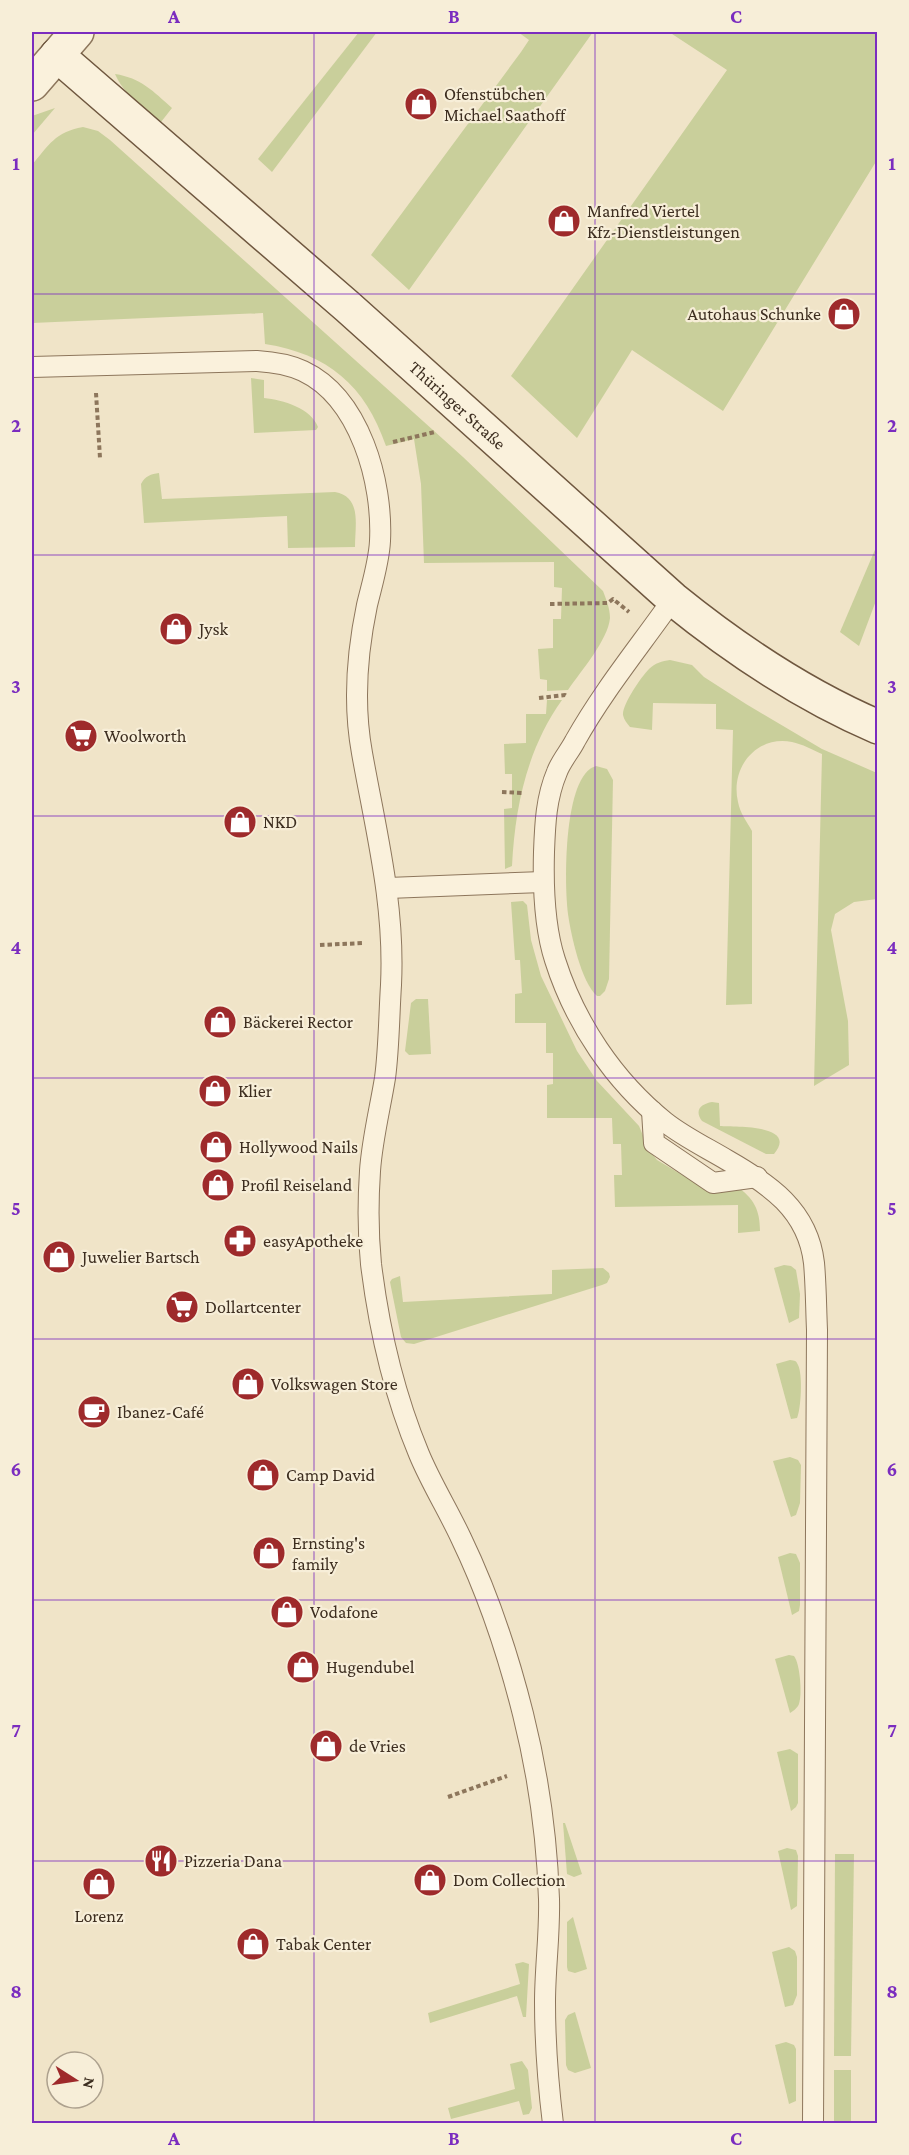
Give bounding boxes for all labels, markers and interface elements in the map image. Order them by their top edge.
text: A [167,5,181,27]
text: B [448,5,460,27]
text: C [730,5,742,27]
place label: Ofenstübchen Michael Saathoff [444,84,567,125]
shop icon: Ofenstübchen Michael Saathoff [403,86,439,122]
text: 1 [12,152,20,174]
text: 1 [888,152,896,174]
place label: Manfred Viertel Kfz-Dienstleistungen [587,201,740,242]
shop icon: Manfred Viertel Kfz-Dienstleistungen [546,203,582,239]
shop icon: Autohaus Schunke [826,296,862,332]
place label: Autohaus Schunke [688,304,821,324]
street label: Thüringer Straße [405,357,510,454]
text: 2 [11,414,21,436]
text: 2 [887,414,897,436]
shop icon: Jysk [158,611,194,647]
place label: Jysk [197,619,228,639]
text: 3 [11,675,21,697]
text: 3 [887,675,897,697]
supermarket icon: Woolworth [63,718,99,754]
place label: Woolworth [104,726,187,746]
shop icon: NKD [222,804,258,840]
place label: NKD [263,812,297,832]
text: 4 [11,936,22,958]
text: 4 [887,936,898,958]
shop icon: Bäckerei Rector [202,1004,238,1040]
place label: Bäckerei Rector [243,1012,354,1032]
shop icon: Klier [197,1073,233,1109]
place label: Klier [238,1081,273,1101]
shop icon: Hollywood Nails [198,1129,234,1165]
place label: Hollywood Nails [239,1137,358,1157]
shop icon: Profil Reiseland [200,1167,236,1203]
place label: Profil Reiseland [241,1175,353,1195]
text: 5 [11,1197,21,1219]
text: 5 [887,1197,897,1219]
pharmacy icon: easyApotheke [222,1223,258,1259]
place label: easyApotheke [263,1231,363,1251]
shop icon: Juwelier Bartsch [41,1239,77,1275]
place label: Juwelier Bartsch [80,1247,200,1267]
supermarket icon: Dollartcenter [164,1289,200,1325]
place label: Dollartcenter [205,1297,302,1317]
shop icon: Volkswagen Store [230,1366,266,1402]
place label: Volkswagen Store [271,1374,398,1394]
cafe icon: Ibanez-Café [76,1394,112,1430]
place label: Ibanez-Café [117,1402,204,1422]
shop icon: Camp David [245,1457,281,1493]
text: 6 [11,1458,21,1480]
text: 6 [887,1458,897,1480]
place label: Camp David [286,1465,375,1485]
place label: Ernsting's family [292,1533,365,1574]
shop icon: Ernsting's family [251,1535,287,1571]
shop icon: Vodafone [269,1594,305,1630]
place label: Vodafone [310,1602,378,1622]
shop icon: Hugendubel [285,1649,321,1685]
place label: Hugendubel [326,1657,415,1677]
text: 7 [11,1719,21,1741]
text: 7 [887,1719,897,1741]
shop icon: de Vries [308,1728,344,1764]
place label: de Vries [349,1736,406,1756]
restaurant icon: Pizzeria Dana [143,1843,179,1879]
place label: Pizzeria Dana [184,1851,282,1871]
shop icon: Dom Collection [412,1862,448,1898]
shop icon: Lorenz [81,1866,117,1902]
place label: Dom Collection [453,1870,566,1890]
place label: Lorenz [74,1906,124,1926]
shop icon: Tabak Center [235,1926,271,1962]
place label: Tabak Center [276,1934,372,1954]
text: 8 [10,1980,22,2002]
text: 8 [886,1980,898,2002]
north arrow [45,2050,105,2110]
text: N [80,2076,99,2090]
text: A [167,2127,181,2149]
text: B [448,2127,460,2149]
text: C [730,2127,742,2149]

